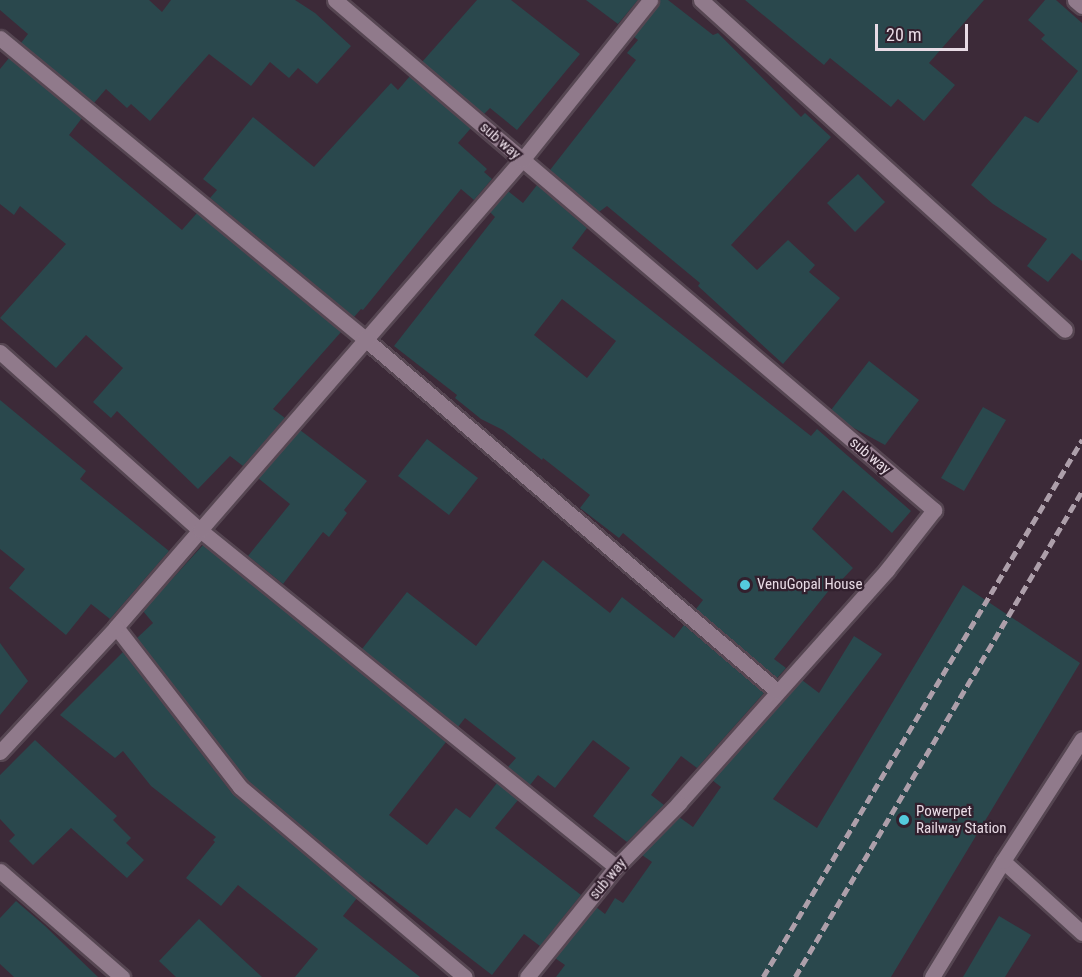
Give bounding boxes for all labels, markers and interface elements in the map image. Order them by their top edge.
scale bar [878,12,971,50]
text: 20 m [886,24,921,45]
street label: sub way [476,118,524,164]
street label: sub way [846,434,894,478]
place label: VenuGopal House [757,576,862,594]
marker: VenuGopal House [738,578,752,592]
place label: Powerpet Railway Station [916,802,1007,837]
marker: Powerpet Railway Station [897,813,911,827]
street label: sub way [586,855,630,903]

